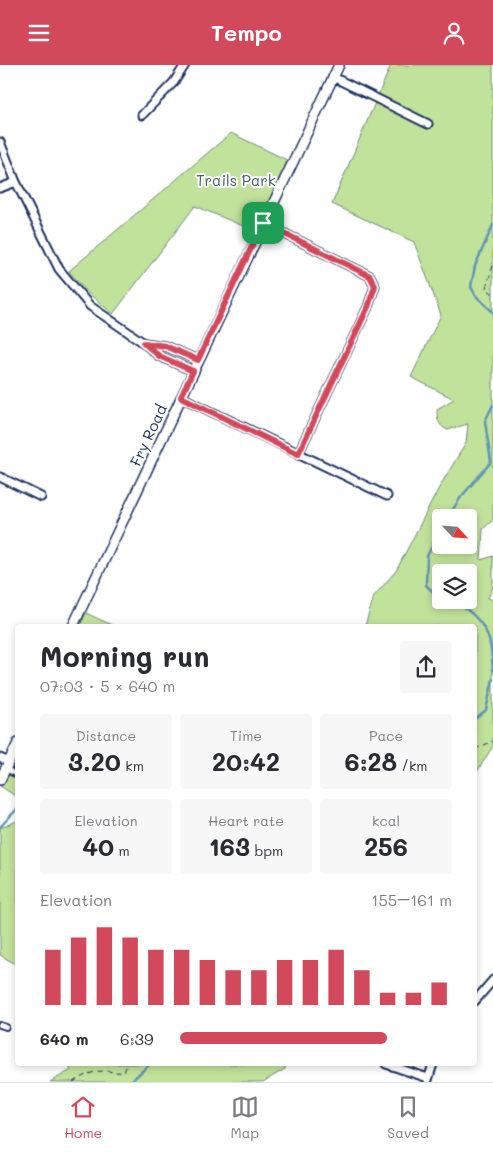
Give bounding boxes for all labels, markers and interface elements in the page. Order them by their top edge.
text: Tempo [211,18,282,47]
icon: menu [25,19,53,47]
icon: person [440,19,468,47]
park label: Trails Park [196,170,276,190]
pin [242,202,284,244]
icon: arrive [249,209,277,237]
street label: Fry Road [125,401,171,469]
north arrow [432,509,478,554]
map controls [432,509,477,609]
button: layers [432,564,477,609]
text: Morning run [40,638,209,674]
button: share [400,641,452,693]
text: 07:03 · 5 × 640 m [40,675,175,696]
text: Distance [76,726,136,745]
text: Time [230,726,262,745]
text: Pace [369,726,403,745]
text: 3.20 [68,745,121,777]
text: 20:42 [212,745,280,777]
text: 6:28 [345,745,397,777]
text: km [121,756,144,775]
text: /km [397,756,427,775]
text: Elevation [75,811,137,830]
text: Heart rate [208,811,284,830]
text: kcal [372,811,400,830]
text: 40 [82,830,114,862]
text: 163 [209,830,250,862]
text: 256 [364,830,408,862]
text: m [114,841,130,860]
text: bpm [250,841,283,860]
text: Elevation [40,889,112,910]
text: 155–161 m [371,889,452,910]
text: 640 m [40,1028,89,1049]
text: 6:39 [120,1028,153,1049]
tab: Home [64,1093,102,1142]
tab: Map [231,1093,259,1142]
tab: Saved [387,1093,429,1142]

